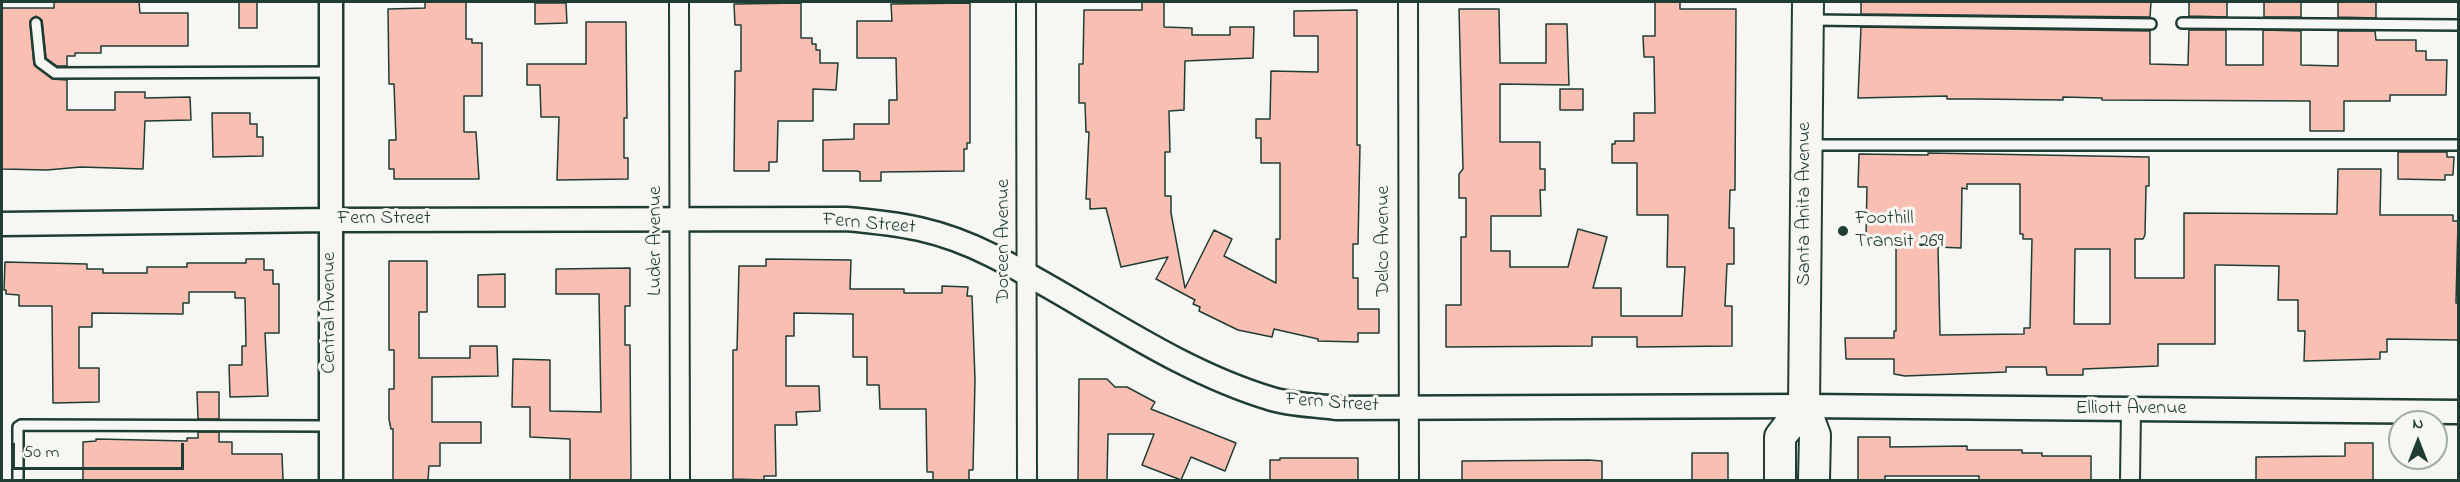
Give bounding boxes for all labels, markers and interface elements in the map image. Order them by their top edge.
street label: Santa Anita Avenue [1794,122,1818,286]
street label: Doreen Avenue [993,179,1017,303]
street label: Delco Avenue [1373,185,1397,297]
street label: Luder Avenue [645,186,669,296]
street label: Fern Street [337,208,431,232]
place label: Foothill Transit 269 [1855,208,1944,255]
street label: Fern Street [821,209,917,241]
marker: Foothill Transit 269 [1836,224,1850,238]
street label: Central Avenue [319,252,343,374]
street label: Fern Street [1285,389,1379,419]
street label: Elliott Avenue [2075,398,2187,422]
north arrow [2388,410,2448,470]
text: N [2413,412,2423,436]
scale bar [15,431,188,469]
text: 50 m [23,440,60,466]

